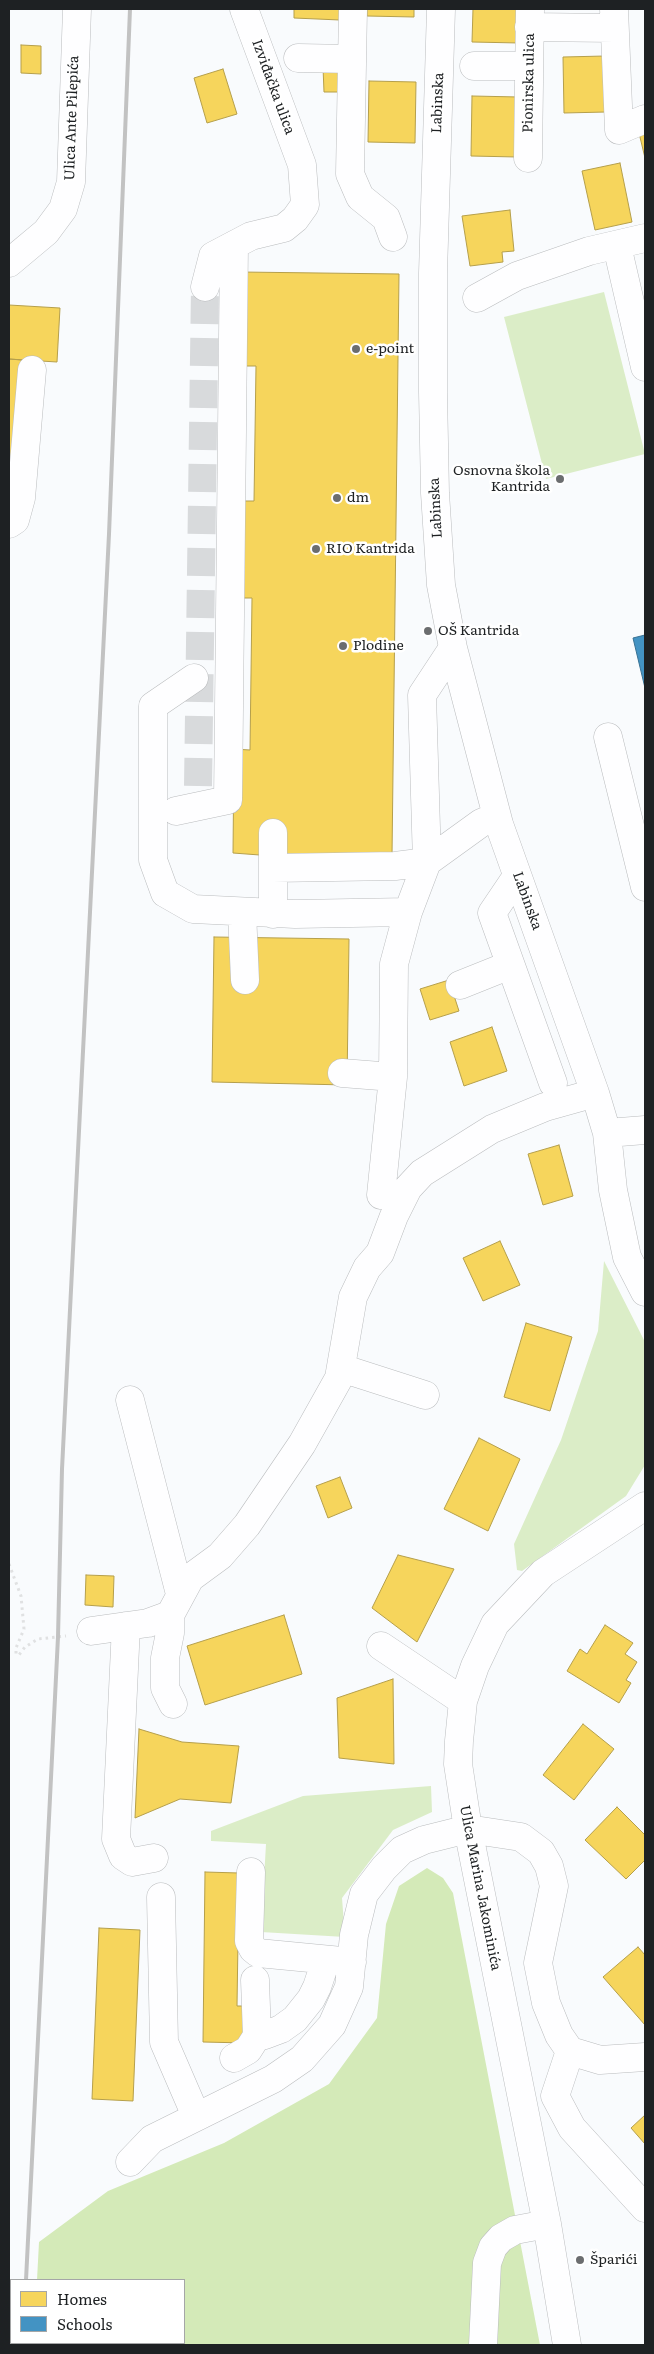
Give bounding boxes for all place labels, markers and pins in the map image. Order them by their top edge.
place label: e-point [366,341,414,357]
marker: e-point [350,343,362,355]
place label: Osnovna škola Kantrida [453,463,550,496]
marker: Osnovna škola Kantrida [554,473,566,485]
place label: dm [347,490,369,506]
marker: dm [331,492,343,504]
place label: RIO Kantrida [326,541,415,557]
marker: RIO Kantrida [310,543,322,555]
place label: OŠ Kantrida [438,623,519,639]
marker: OŠ Kantrida [422,625,434,637]
place label: Plodine [353,638,404,654]
marker: Plodine [337,640,349,652]
place label: Šparići [590,2252,637,2268]
marker: Šparići [574,2254,586,2266]

